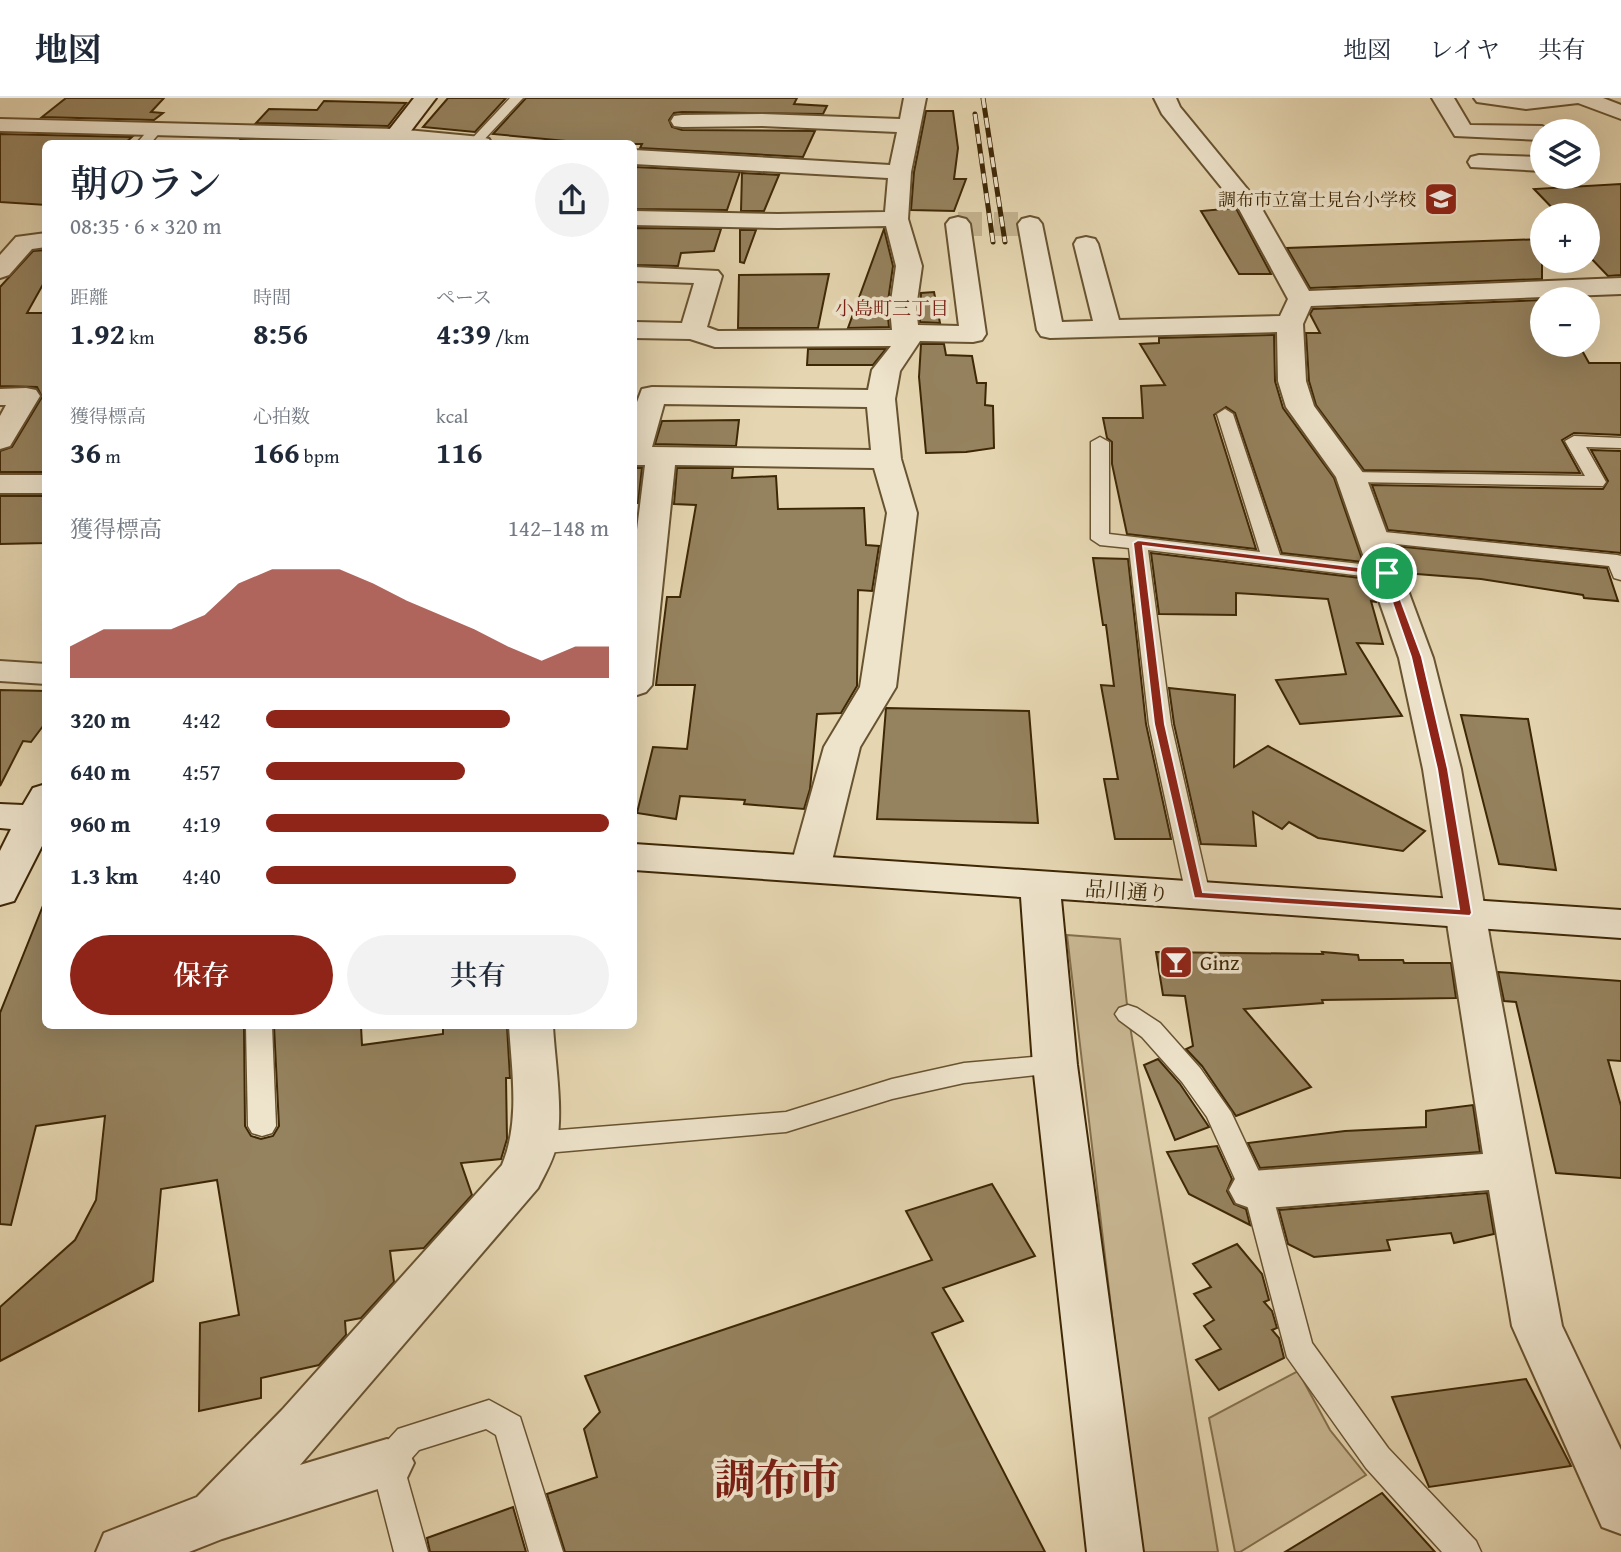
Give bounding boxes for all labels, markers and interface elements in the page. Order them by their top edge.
text: 地図 [35,25,101,73]
text: 地図 [1343,32,1391,67]
text: レイヤ [1429,32,1500,67]
text: 共有 [1538,32,1586,67]
map controls [1530,119,1600,357]
button: layers [1530,119,1600,189]
text: 朝のラン [70,155,222,211]
button: share [535,163,609,237]
school or university icon: 調布市立富士見台小学校 [1422,180,1460,218]
place label: 調布市立富士見台小学校 [1218,186,1416,213]
button: + [1530,203,1600,273]
text: 08:35 · 6 × 320 m [70,209,222,242]
text: 距離 [70,283,108,311]
text: 時間 [253,283,291,311]
text: ペース [436,283,492,311]
button: − [1530,287,1600,357]
district label: 小島町三丁目 [835,294,949,322]
text: 1.92 [70,311,125,355]
text: 8:56 [253,311,308,355]
text: 4:39 [436,311,491,355]
text: km [125,323,154,351]
text: /km [491,323,529,351]
text: 獲得標高 [70,402,146,430]
text: 心拍数 [253,402,310,430]
text: kcal [436,402,468,430]
text: 36 [70,430,101,474]
text: 166 [253,430,300,474]
text: 116 [436,430,483,474]
text: m [101,442,121,470]
text: bpm [300,442,339,470]
text: 142–148 m [508,511,609,544]
text: 獲得標高 [70,512,162,545]
pin [1357,543,1417,603]
icon: arrive [1368,554,1406,592]
text: 320 m [70,703,131,736]
text: 4:42 [182,703,221,736]
text: 640 m [70,755,131,788]
text: 4:57 [182,755,221,788]
text: 960 m [70,807,131,840]
text: 4:19 [182,807,221,840]
text: 1.3 km [70,859,138,892]
text: 4:40 [182,859,221,892]
street label: 品川通り [1084,873,1170,909]
button: 保存 [70,935,333,1015]
button: 共有 [347,935,609,1015]
bar icon: Ginz [1157,943,1195,981]
place label: Ginz [1200,947,1239,978]
district label: 調布市 [714,1448,840,1509]

